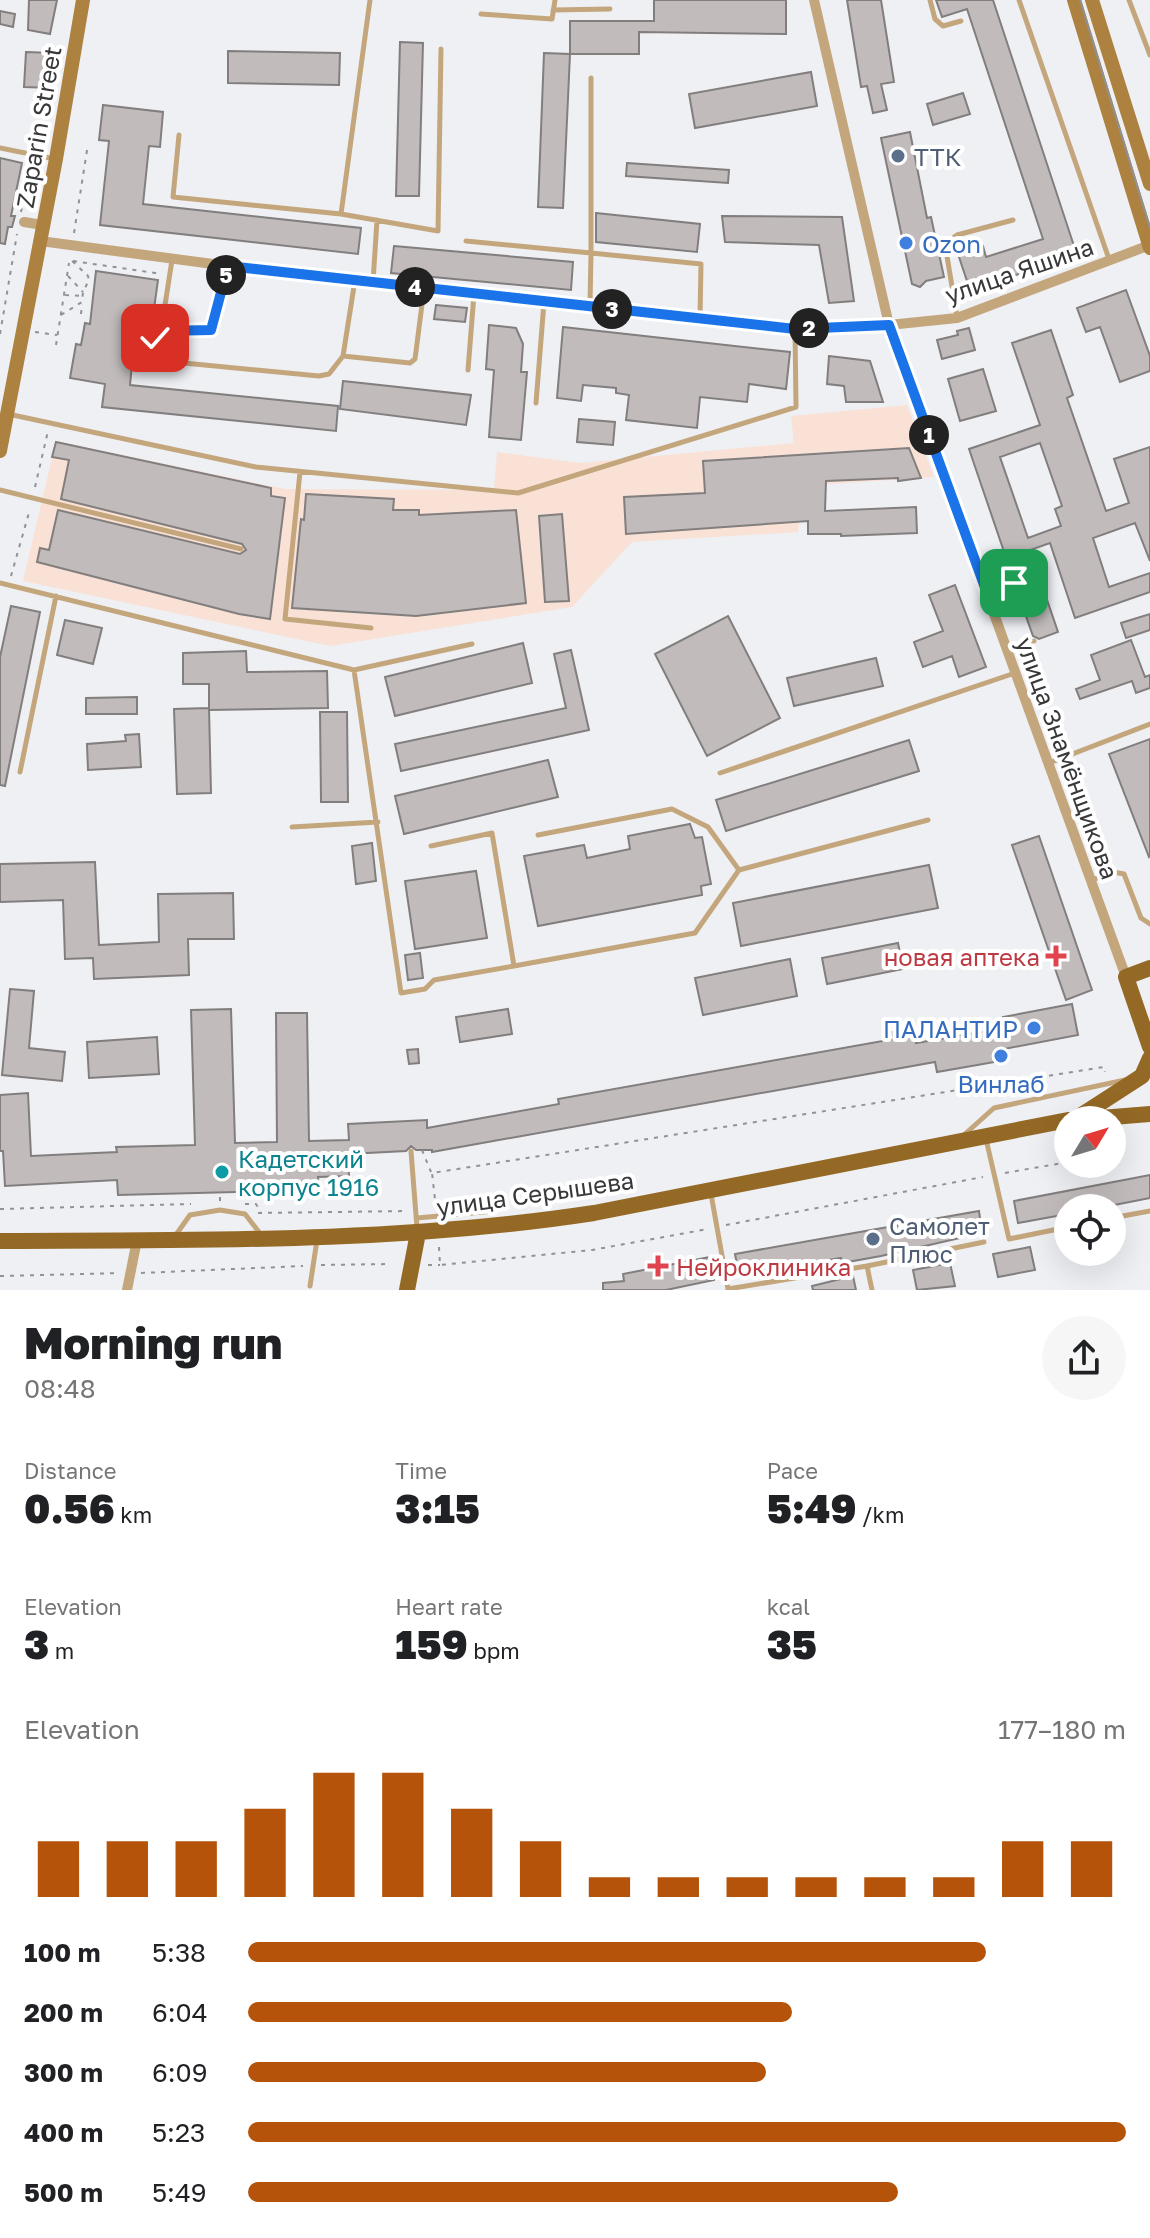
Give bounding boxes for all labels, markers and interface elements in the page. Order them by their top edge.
street label: Zaparin Street [9,44,67,210]
place label: ТТК [914,142,962,171]
marker: ТТК [889,147,907,165]
place label: Ozon [922,229,981,258]
street label: улица Яшина [941,231,1097,309]
marker: Ozon [897,234,915,252]
pin: 5 [206,255,246,295]
text: 5 [219,261,233,288]
pin: 4 [395,267,435,307]
text: 4 [408,273,422,300]
pin: 3 [592,289,632,329]
text: 3 [605,295,619,322]
pin [121,304,189,372]
pin: 2 [789,308,829,348]
text: 2 [802,314,816,341]
icon: check [133,316,177,360]
pin: 1 [909,415,949,455]
text: 1 [923,421,935,448]
pin [980,549,1048,617]
icon: arrive [992,561,1036,605]
street label: улица Знамёнщикова [1011,633,1125,883]
place label: новая аптека [884,942,1040,971]
marker: новая аптека [1047,947,1065,965]
place label: ПАЛАНТИР [883,1014,1018,1043]
marker: ПАЛАНТИР [1025,1019,1043,1037]
marker: Винлаб [992,1047,1010,1065]
place label: Винлаб [957,1069,1045,1098]
north arrow [1054,1106,1126,1178]
map controls [1054,1106,1126,1266]
place label: Кадетский корпус 1916 [238,1144,379,1201]
marker: Кадетский корпус 1916 [213,1163,231,1181]
street label: улица Серышева [434,1165,636,1221]
button: locate [1054,1194,1126,1266]
place label: Самолет Плюс [889,1211,990,1268]
marker: Самолет Плюс [864,1230,882,1248]
place label: Нейроклиника [676,1252,851,1281]
marker: Нейроклиника [647,1255,669,1277]
text: Morning run [24,1316,282,1369]
button: share [1042,1316,1126,1400]
text: 08:48 [24,1373,96,1404]
text: Distance [24,1457,116,1484]
text: Time [395,1457,447,1484]
text: Pace [767,1457,818,1484]
text: 0.56 [24,1484,115,1532]
text: 3:15 [395,1484,480,1532]
text: 5:49 [767,1484,856,1532]
text: km [115,1501,152,1528]
text: /km [856,1501,904,1528]
text: Elevation [24,1593,122,1620]
text: Heart rate [395,1593,503,1620]
text: kcal [767,1593,810,1620]
text: 3 [24,1620,49,1668]
text: 159 [395,1620,468,1668]
text: 35 [767,1620,817,1668]
text: m [49,1637,74,1664]
text: bpm [468,1637,520,1664]
text: Elevation [24,1714,140,1745]
text: 177–180 m [998,1714,1126,1745]
text: 100 m [24,1937,100,1968]
text: 5:38 [152,1937,206,1968]
text: 200 m [24,1997,103,2028]
text: 6:04 [152,1997,208,2028]
text: 300 m [24,2057,103,2088]
text: 6:09 [152,2057,207,2088]
text: 400 m [24,2117,103,2148]
text: 5:23 [152,2117,205,2148]
text: 500 m [24,2177,103,2208]
text: 5:49 [152,2177,206,2208]

